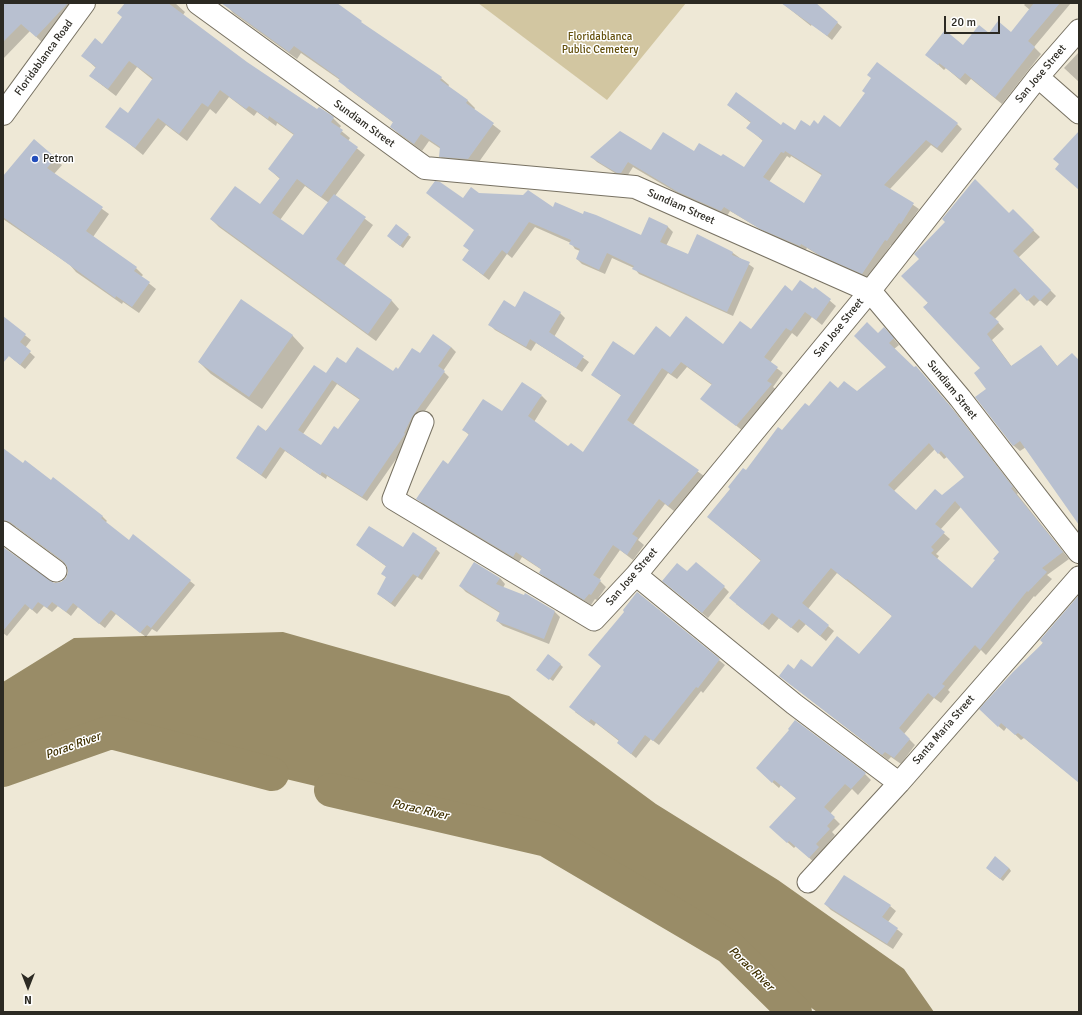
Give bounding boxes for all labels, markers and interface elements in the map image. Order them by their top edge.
scale bar [946,8,1002,34]
text: 20 m [951,15,976,30]
street label: Floridablanca Road [12,17,76,99]
park label: Floridablanca Public Cemetery [562,30,638,56]
street label: San Jose Street [1013,42,1069,106]
street label: Sundiam Street [331,97,397,151]
place label: Petron [43,152,74,166]
marker: Petron [30,154,40,164]
street label: Sundiam Street [645,186,717,228]
street label: San Jose Street [811,296,867,360]
street label: Sundiam Street [924,358,980,422]
street label: San Jose Street [603,545,661,609]
street label: Santa Maria Street [910,693,978,767]
water label: Porac River [44,729,102,763]
water label: Porac River [390,797,450,823]
water label: Porac River [725,944,777,994]
north arrow [8,967,48,1007]
text: N [24,993,32,1006]

